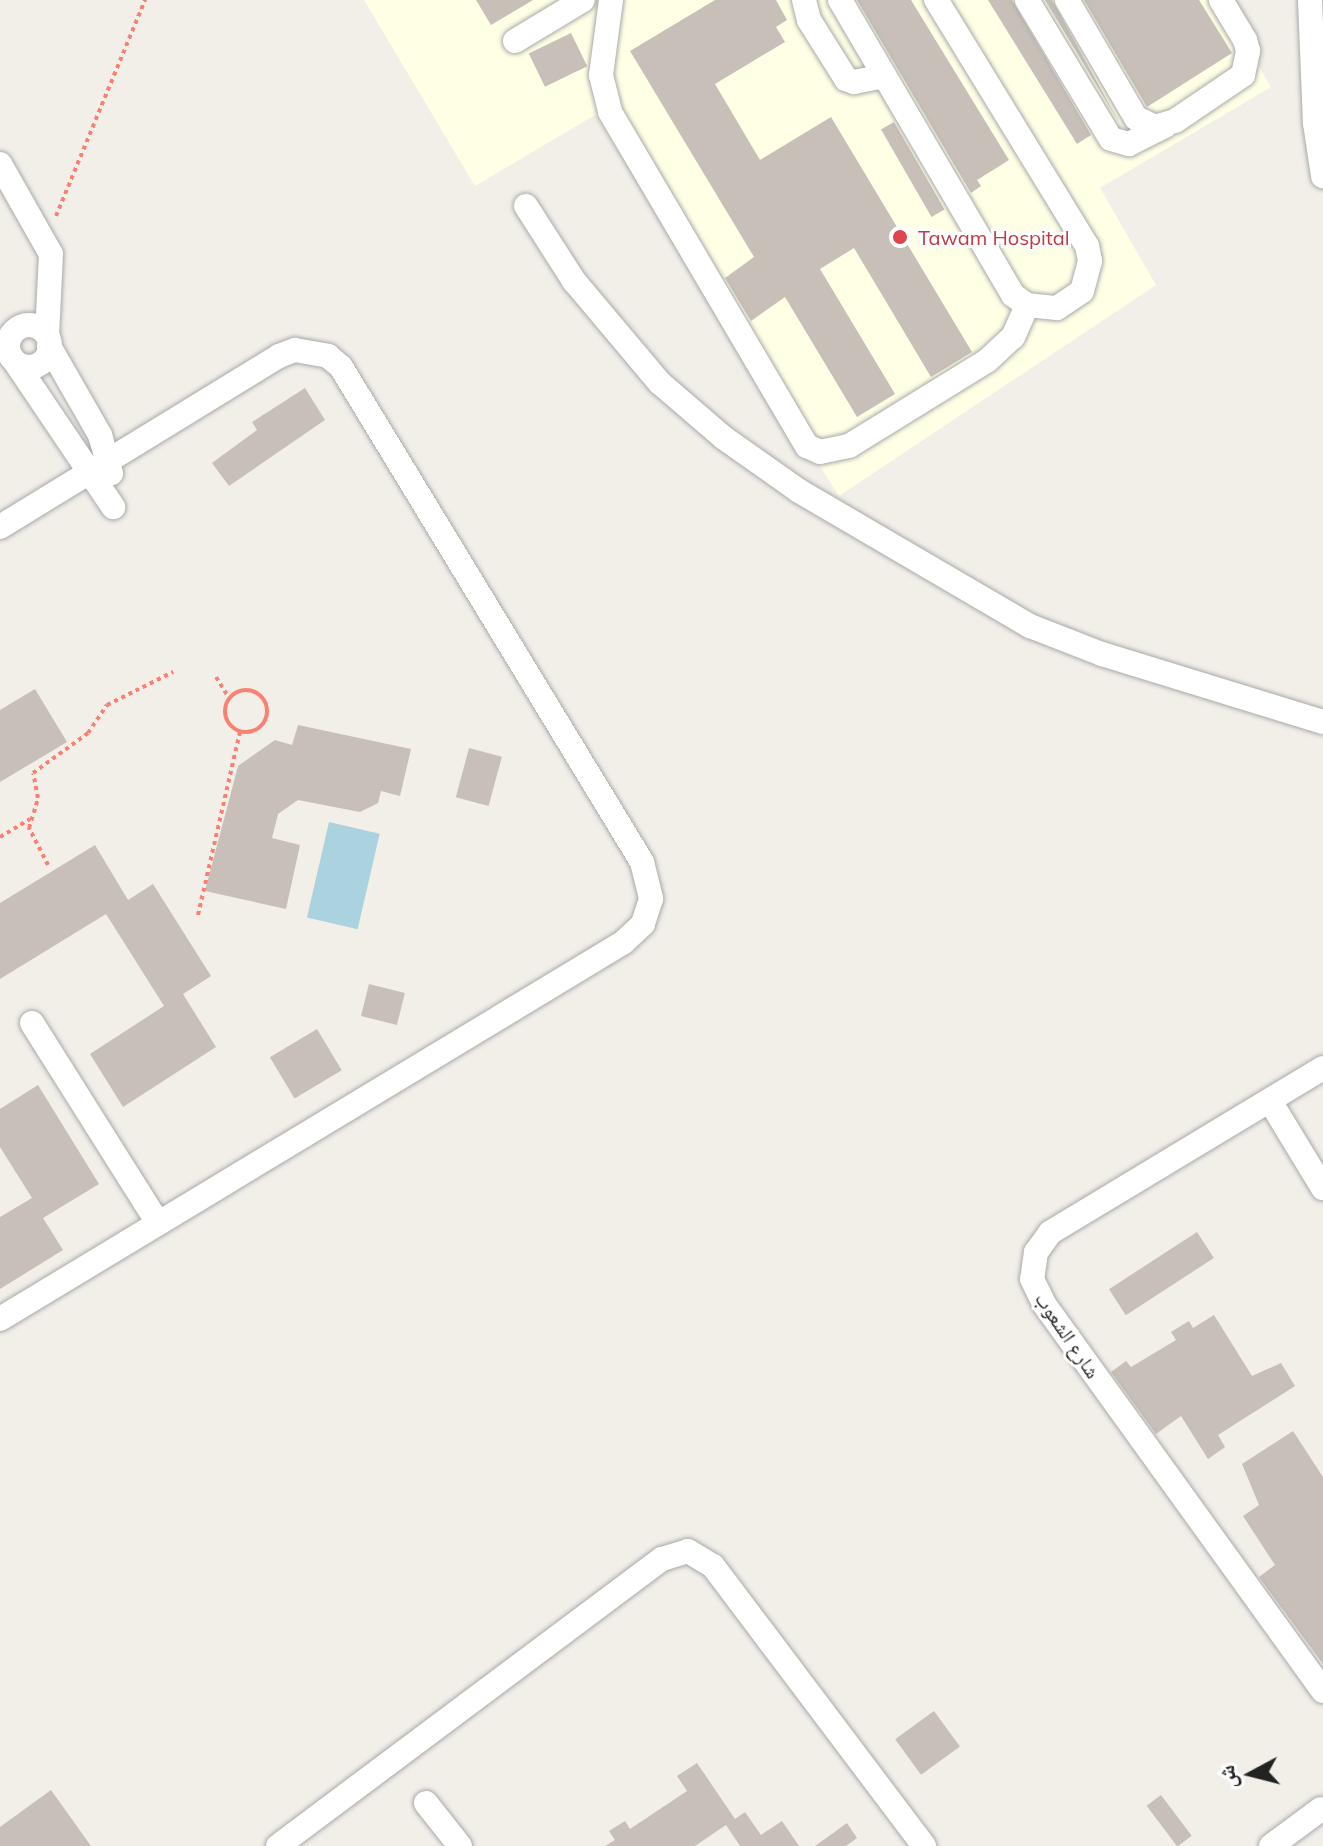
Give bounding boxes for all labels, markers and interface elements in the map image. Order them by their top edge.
place label: Tawam Hospital [918,225,1070,249]
marker: Tawam Hospital [889,226,911,248]
street label: شارع الشعوب [1030,1287,1106,1383]
north arrow [1211,1734,1291,1814]
text: ش [1212,1764,1242,1790]

